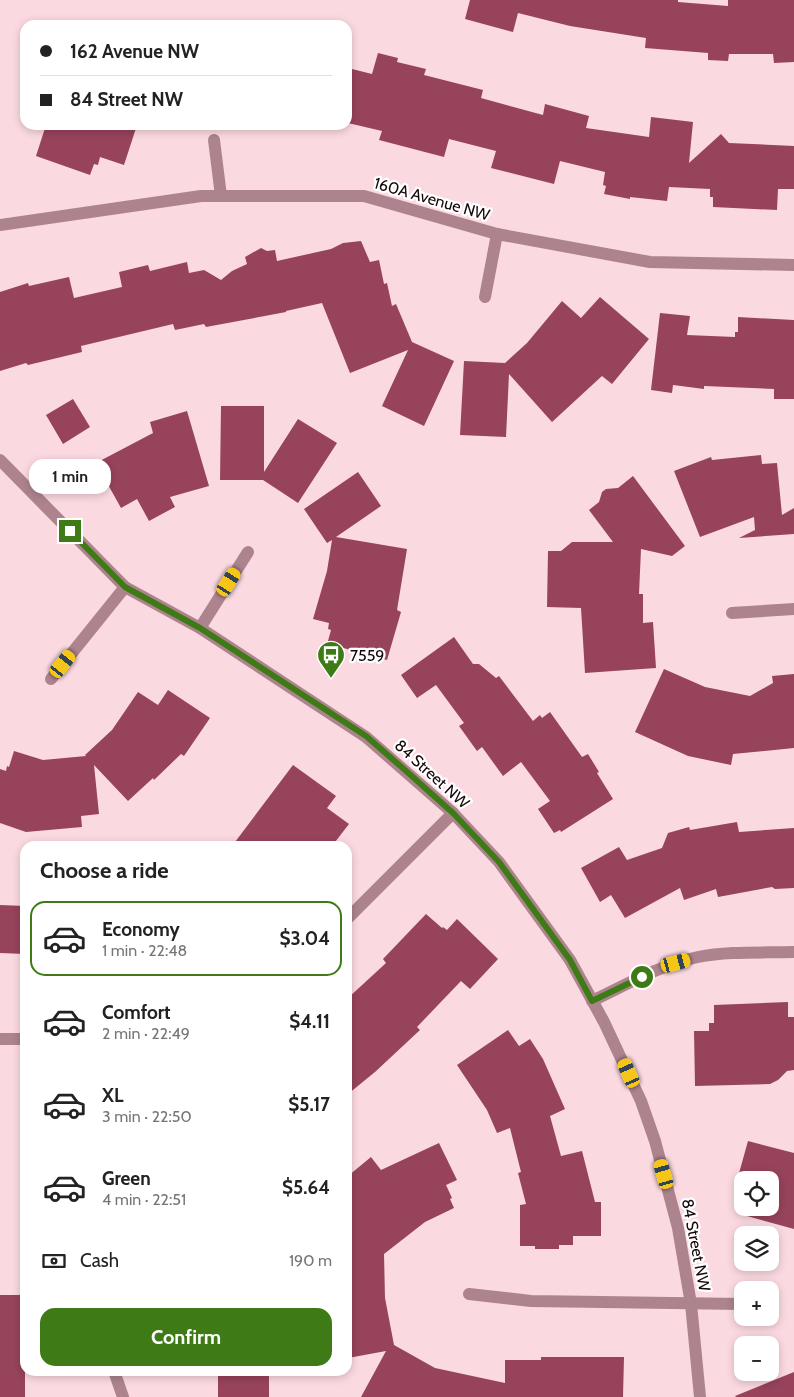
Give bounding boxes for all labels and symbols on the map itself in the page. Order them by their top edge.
street label: 160A Avenue NW [372,173,493,225]
callout: 1 min [29,458,111,494]
route end [59,520,81,542]
car [214,565,243,599]
bus stop icon: 7559 [316,640,346,679]
place label: 7559 [350,646,384,665]
car [47,648,78,680]
street label: 84 Street NW [391,736,474,813]
car [659,952,692,974]
route start [631,966,653,988]
car [616,1056,641,1090]
car [652,1158,675,1190]
street label: 84 Street NW [678,1197,714,1294]

